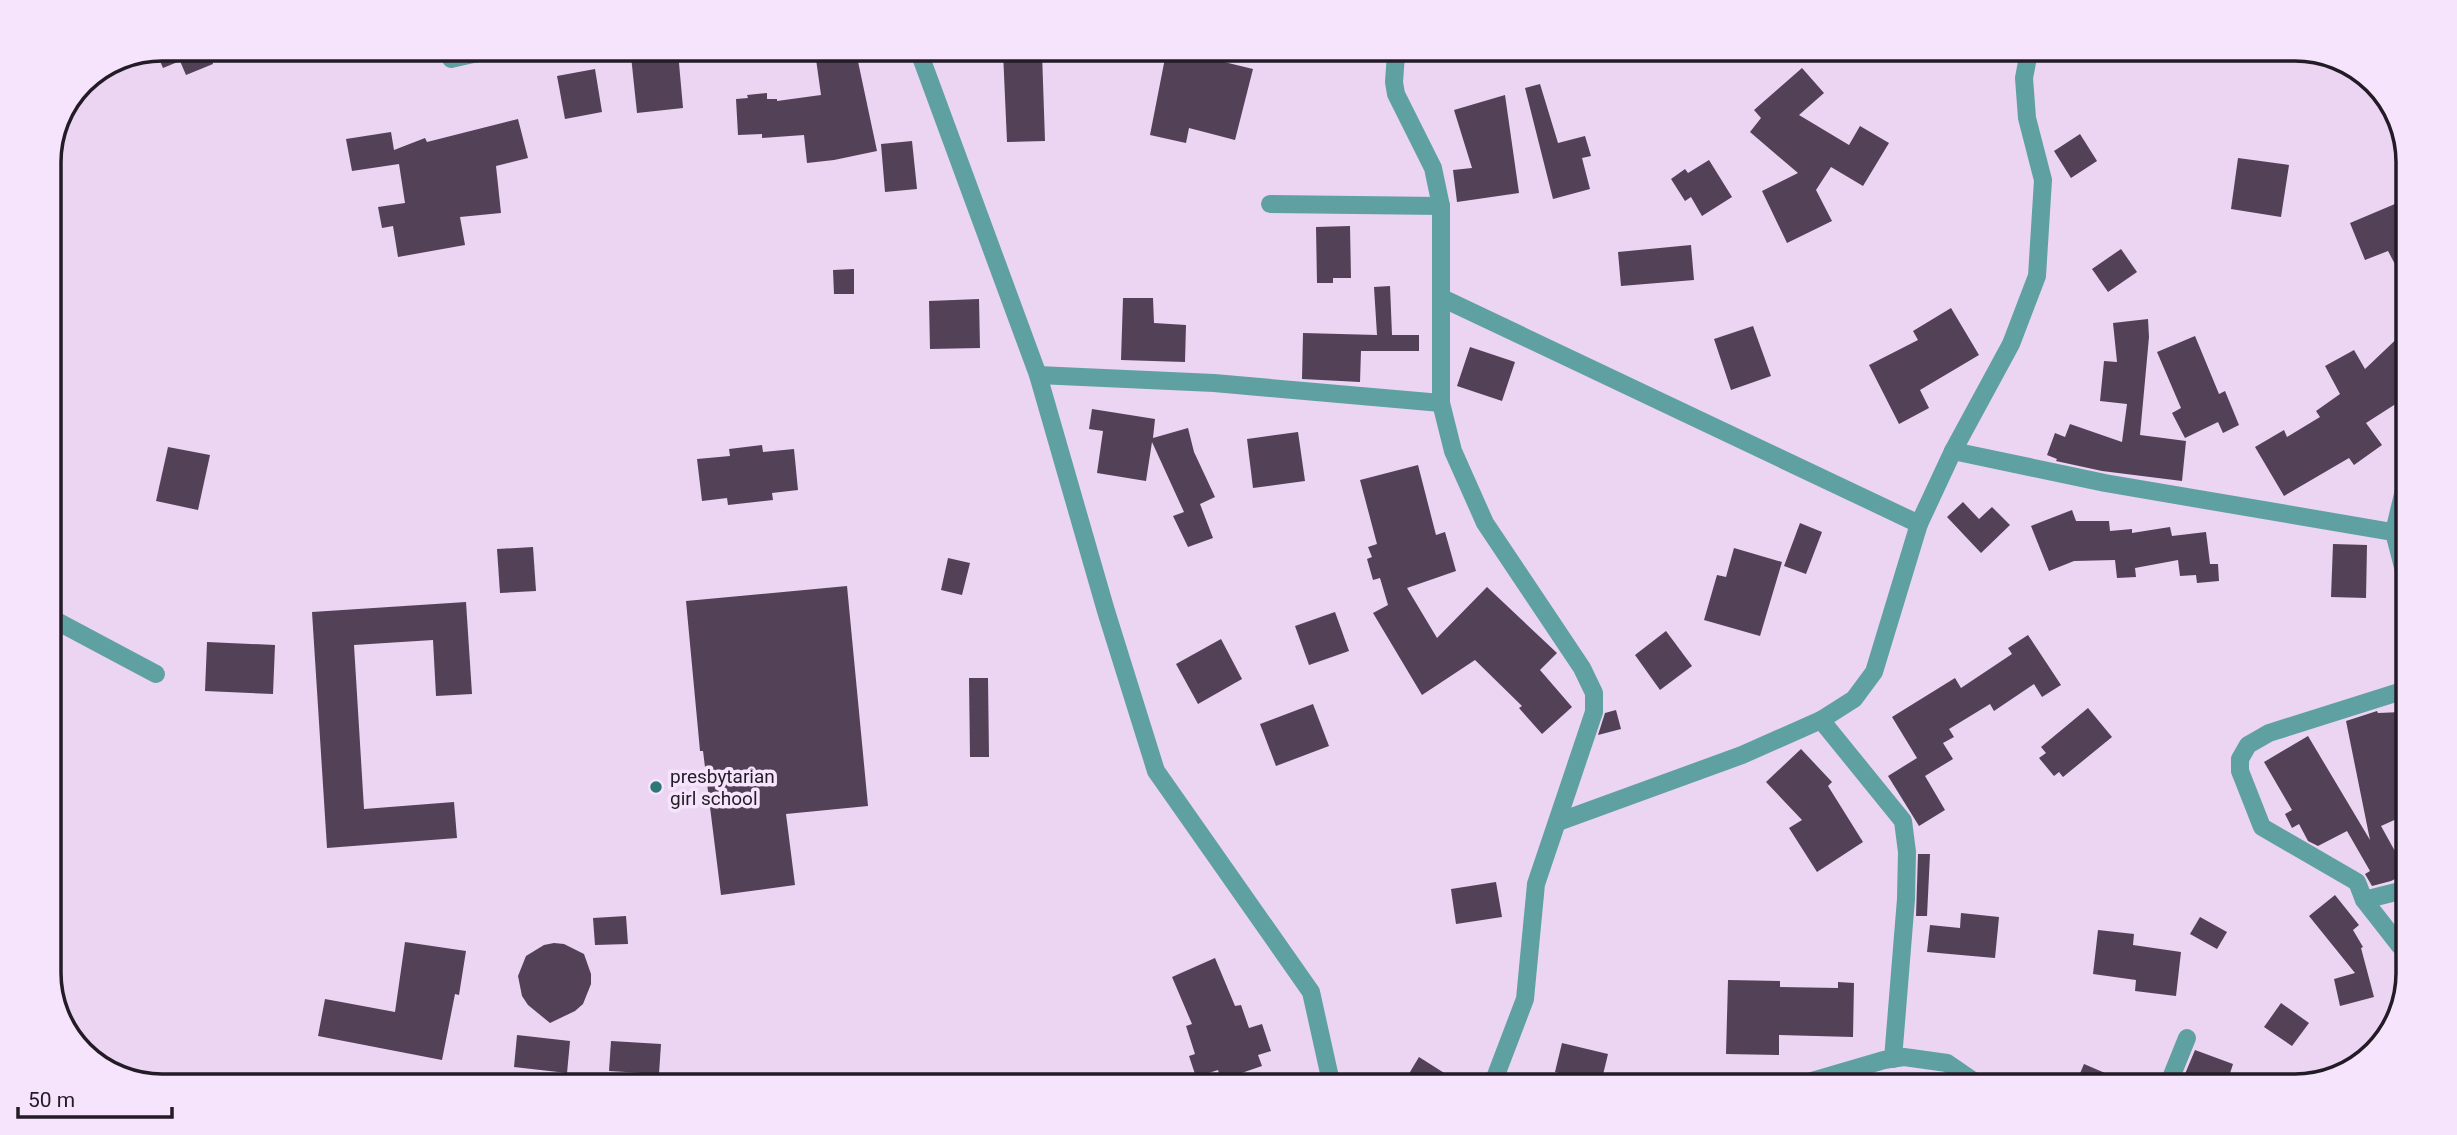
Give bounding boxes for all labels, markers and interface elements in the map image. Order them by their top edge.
place label: presbytarian girl school [670,765,775,810]
marker: presbytarian girl school [648,779,664,795]
scale bar [18,1076,172,1120]
text: 50 m [28,1088,75,1112]

